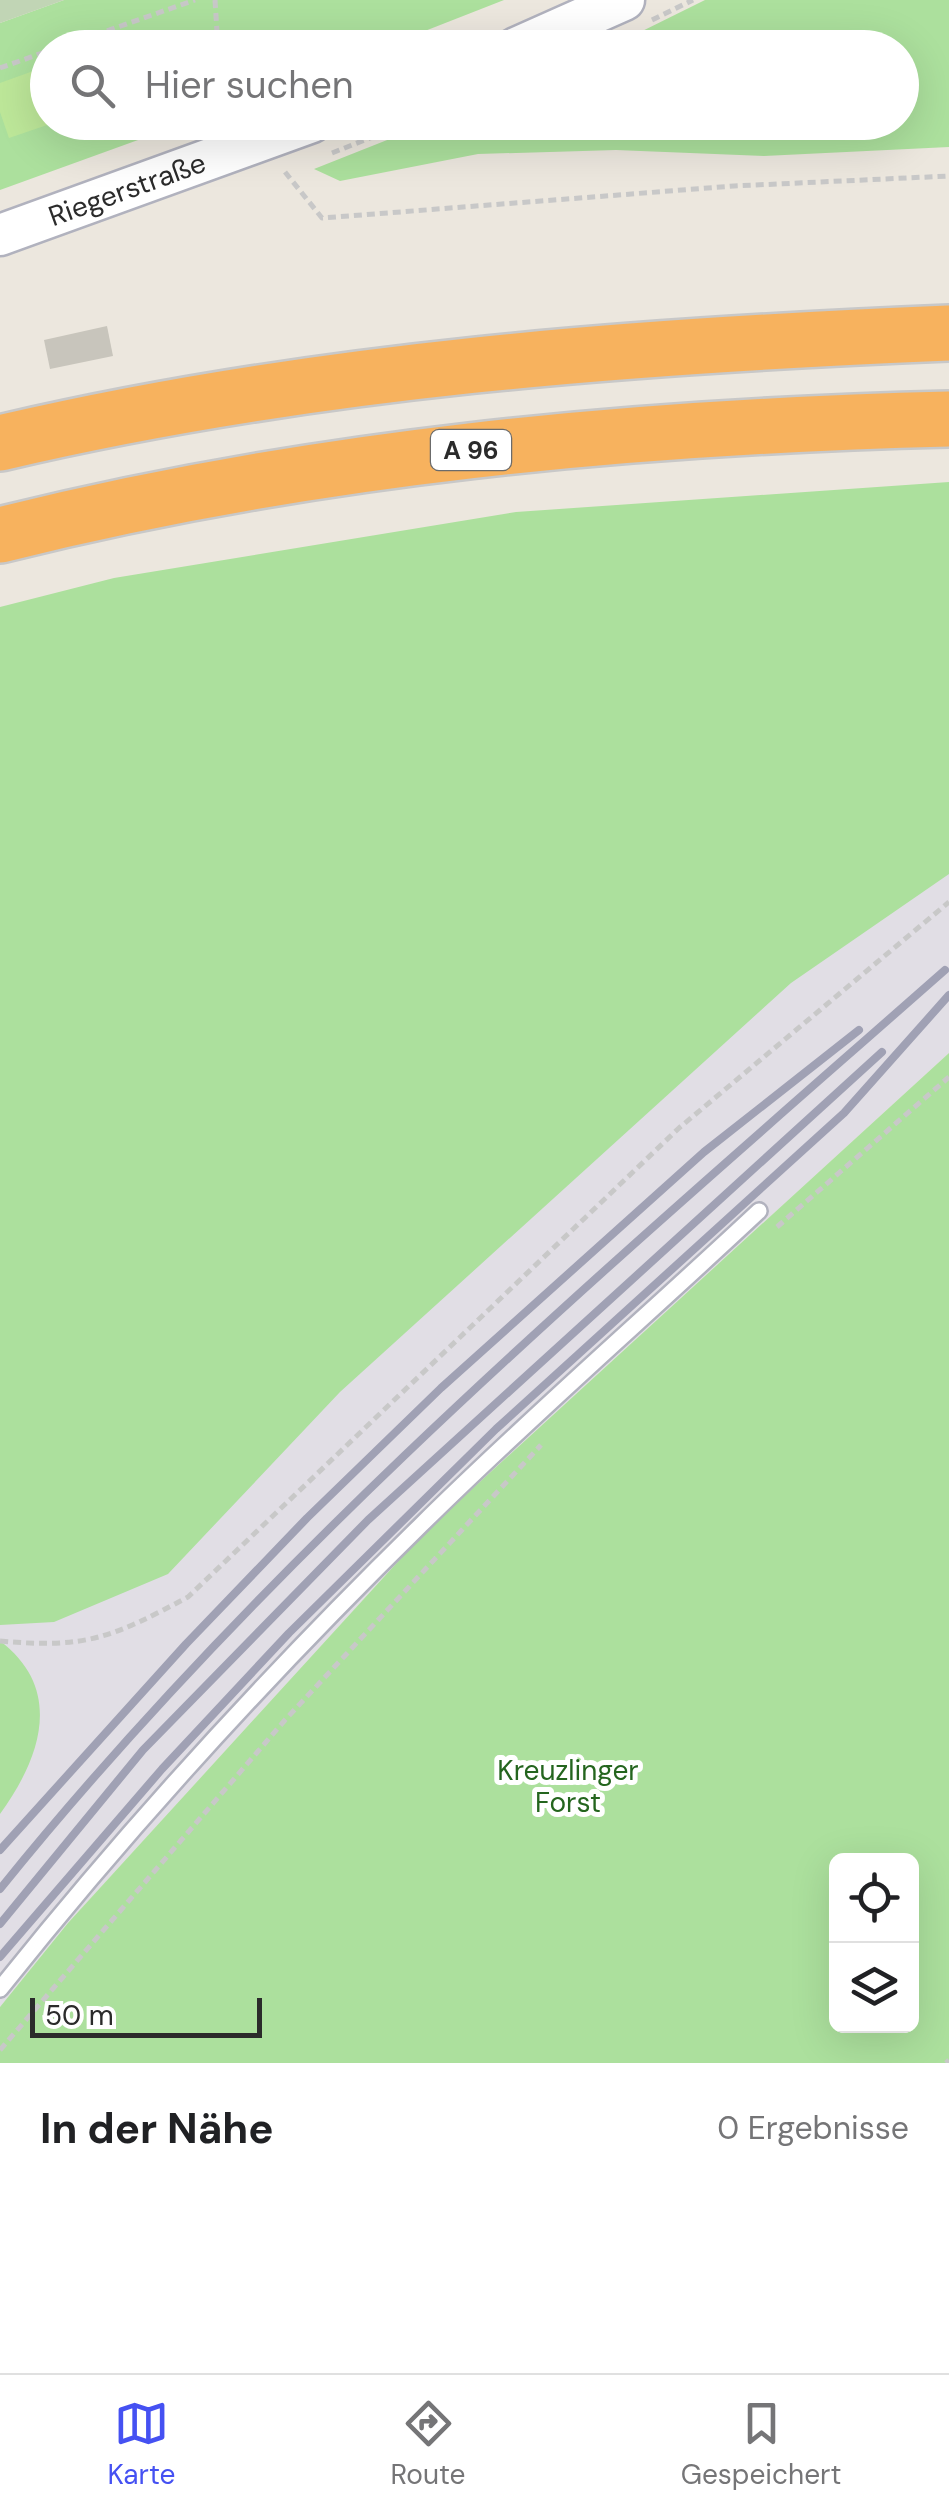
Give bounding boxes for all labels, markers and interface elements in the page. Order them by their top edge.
search box [30,30,919,140]
icon: search [65,58,120,113]
text: Hier suchen [145,60,354,110]
street label: Riegerstraße [43,144,211,234]
road number: A 96 [431,430,511,470]
park label: Kreuzlinger Forst [497,1752,639,1821]
map controls [829,1853,919,2033]
button: locate [829,1853,919,1943]
button: layers [829,1943,919,2033]
scale bar [30,1993,262,2038]
text: 50 m [45,1997,114,2034]
text: In der Nähe [40,2101,274,2156]
text: 0 Ergebnisse [717,2107,909,2149]
tab: Karte [108,2396,175,2493]
tab: Route [391,2396,466,2493]
tab: Gespeichert [681,2396,841,2493]

